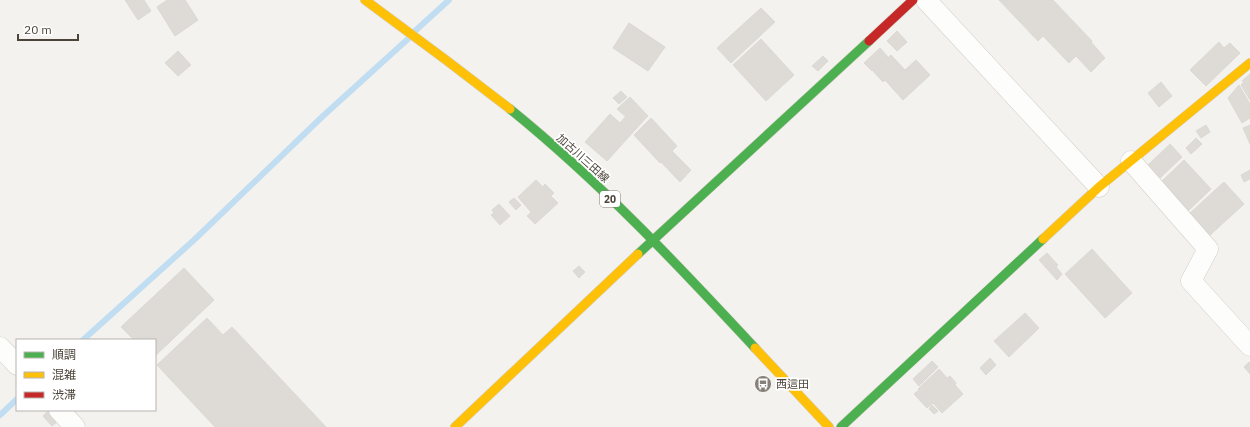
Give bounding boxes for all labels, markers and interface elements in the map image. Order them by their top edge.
scale bar [18,16,78,42]
text: 20 m [24,22,52,37]
street label: 加古川三田線 [554,131,612,185]
road number: 20 [600,191,620,207]
legend [16,339,156,411]
text: 順調 [52,347,76,362]
text: 混雑 [52,367,76,382]
bus stop icon: 西這田 [753,374,773,394]
place label: 西這田 [776,377,809,391]
text: 渋滞 [52,387,76,402]

